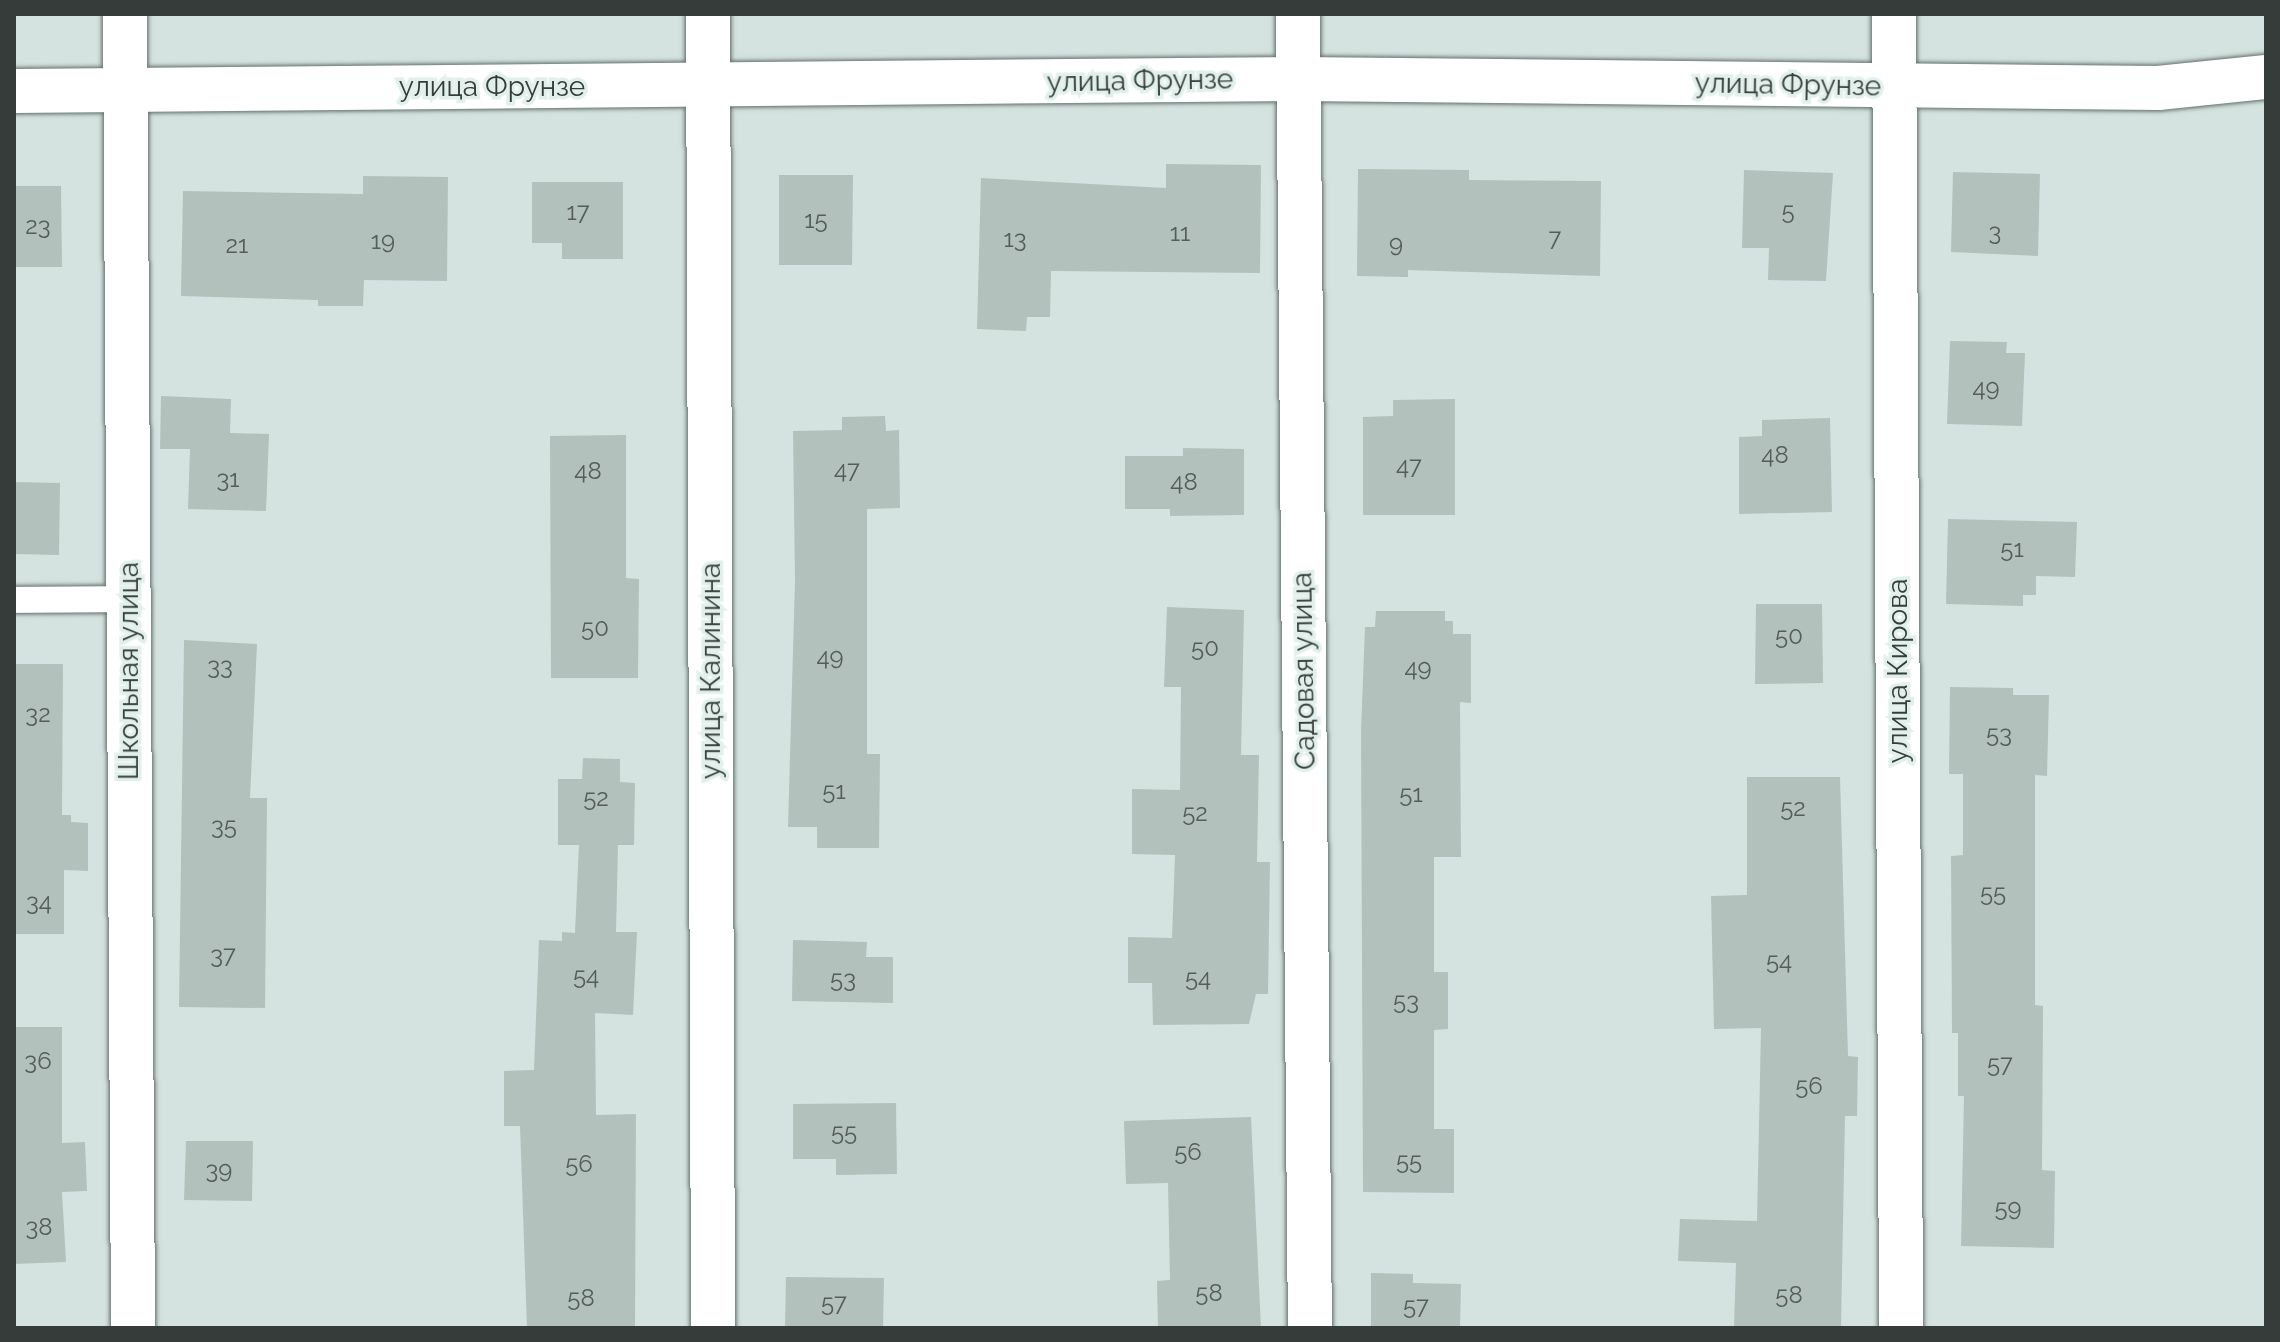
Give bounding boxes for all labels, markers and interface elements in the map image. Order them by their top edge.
street label: улица Фрунзе [1046,63,1234,99]
street label: улица Фрунзе [1694,67,1882,103]
street label: улица Фрунзе [399,70,585,104]
house number: 5 [1781,197,1795,225]
house number: 17 [567,198,589,226]
house number: 15 [804,206,828,234]
house number: 23 [25,212,51,240]
house number: 3 [1989,218,2001,246]
house number: 11 [1170,219,1190,247]
house number: 7 [1549,224,1561,252]
house number: 13 [1003,225,1027,253]
house number: 19 [371,227,395,255]
house number: 9 [1389,230,1403,258]
house number: 21 [226,231,248,259]
house number: 49 [1972,374,2000,402]
house number: 48 [1761,441,1789,469]
house number: 47 [1396,452,1422,480]
house number: 47 [834,456,860,484]
house number: 48 [574,457,602,485]
house number: 31 [216,465,240,493]
house number: 48 [1170,468,1198,496]
house number: 51 [2000,535,2024,563]
street label: Школьная улица [112,561,146,781]
street label: улица Калинина [694,563,728,779]
street label: Садовая улица [1285,571,1323,771]
street label: улица Кирова [1881,579,1915,763]
house number: 50 [581,614,609,642]
house number: 50 [1775,622,1803,650]
house number: 50 [1191,634,1219,662]
house number: 49 [816,643,844,671]
house number: 33 [207,652,233,680]
house number: 49 [1404,654,1432,682]
house number: 32 [25,700,51,728]
house number: 53 [1986,720,2012,748]
house number: 51 [822,777,846,805]
house number: 51 [1399,780,1423,808]
house number: 52 [583,784,609,812]
house number: 52 [1780,794,1806,822]
house number: 52 [1182,799,1208,827]
house number: 35 [211,812,237,840]
house number: 55 [1980,879,2006,907]
house number: 34 [26,888,52,916]
house number: 37 [210,941,236,969]
house number: 54 [1766,947,1792,975]
house number: 54 [573,962,599,990]
house number: 54 [1185,964,1211,992]
house number: 53 [830,965,856,993]
house number: 53 [1393,987,1419,1015]
house number: 36 [24,1047,52,1075]
house number: 57 [1987,1050,2013,1078]
house number: 56 [1795,1072,1823,1100]
house number: 55 [831,1118,857,1146]
house number: 56 [1174,1138,1202,1166]
house number: 55 [1396,1147,1422,1175]
house number: 56 [565,1150,593,1178]
house number: 39 [206,1156,232,1184]
house number: 59 [1994,1194,2022,1222]
house number: 38 [25,1213,53,1241]
house number: 58 [1195,1279,1223,1307]
house number: 58 [1775,1281,1803,1309]
house number: 58 [567,1284,595,1312]
house number: 57 [821,1289,847,1317]
house number: 57 [1403,1292,1429,1320]

